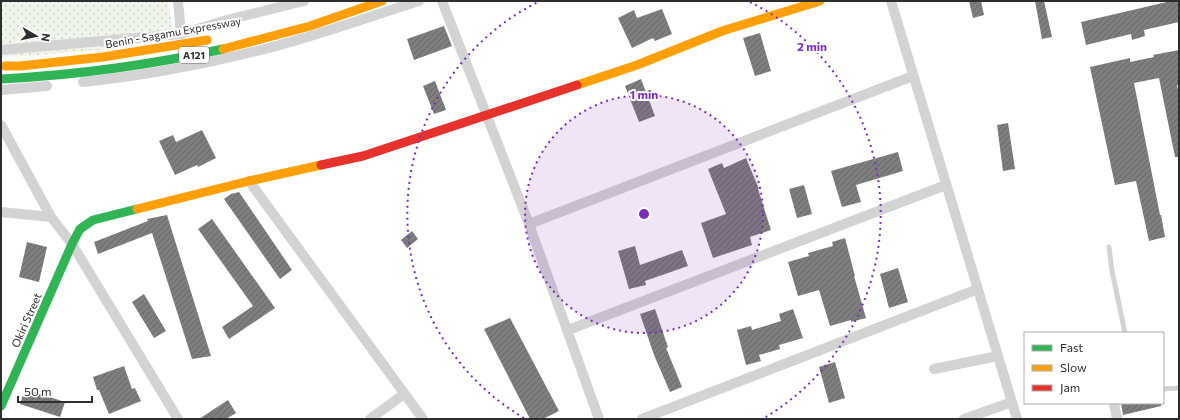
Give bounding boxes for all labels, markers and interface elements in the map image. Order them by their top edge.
street label: Benin - Sagamu Expressway [104,14,242,50]
north arrow [16,16,56,56]
text: N [39,33,53,43]
text: 2 min [797,39,827,53]
road number: A121 [179,47,209,63]
text: 1 min [630,87,658,101]
centre of rings [637,207,651,221]
street label: Okiri Street [8,290,44,349]
legend [1024,332,1164,404]
text: Fast [1060,340,1083,354]
text: Slow [1060,360,1087,374]
scale bar [18,378,92,404]
text: Jam [1060,380,1080,395]
text: 50 m [24,384,52,398]

